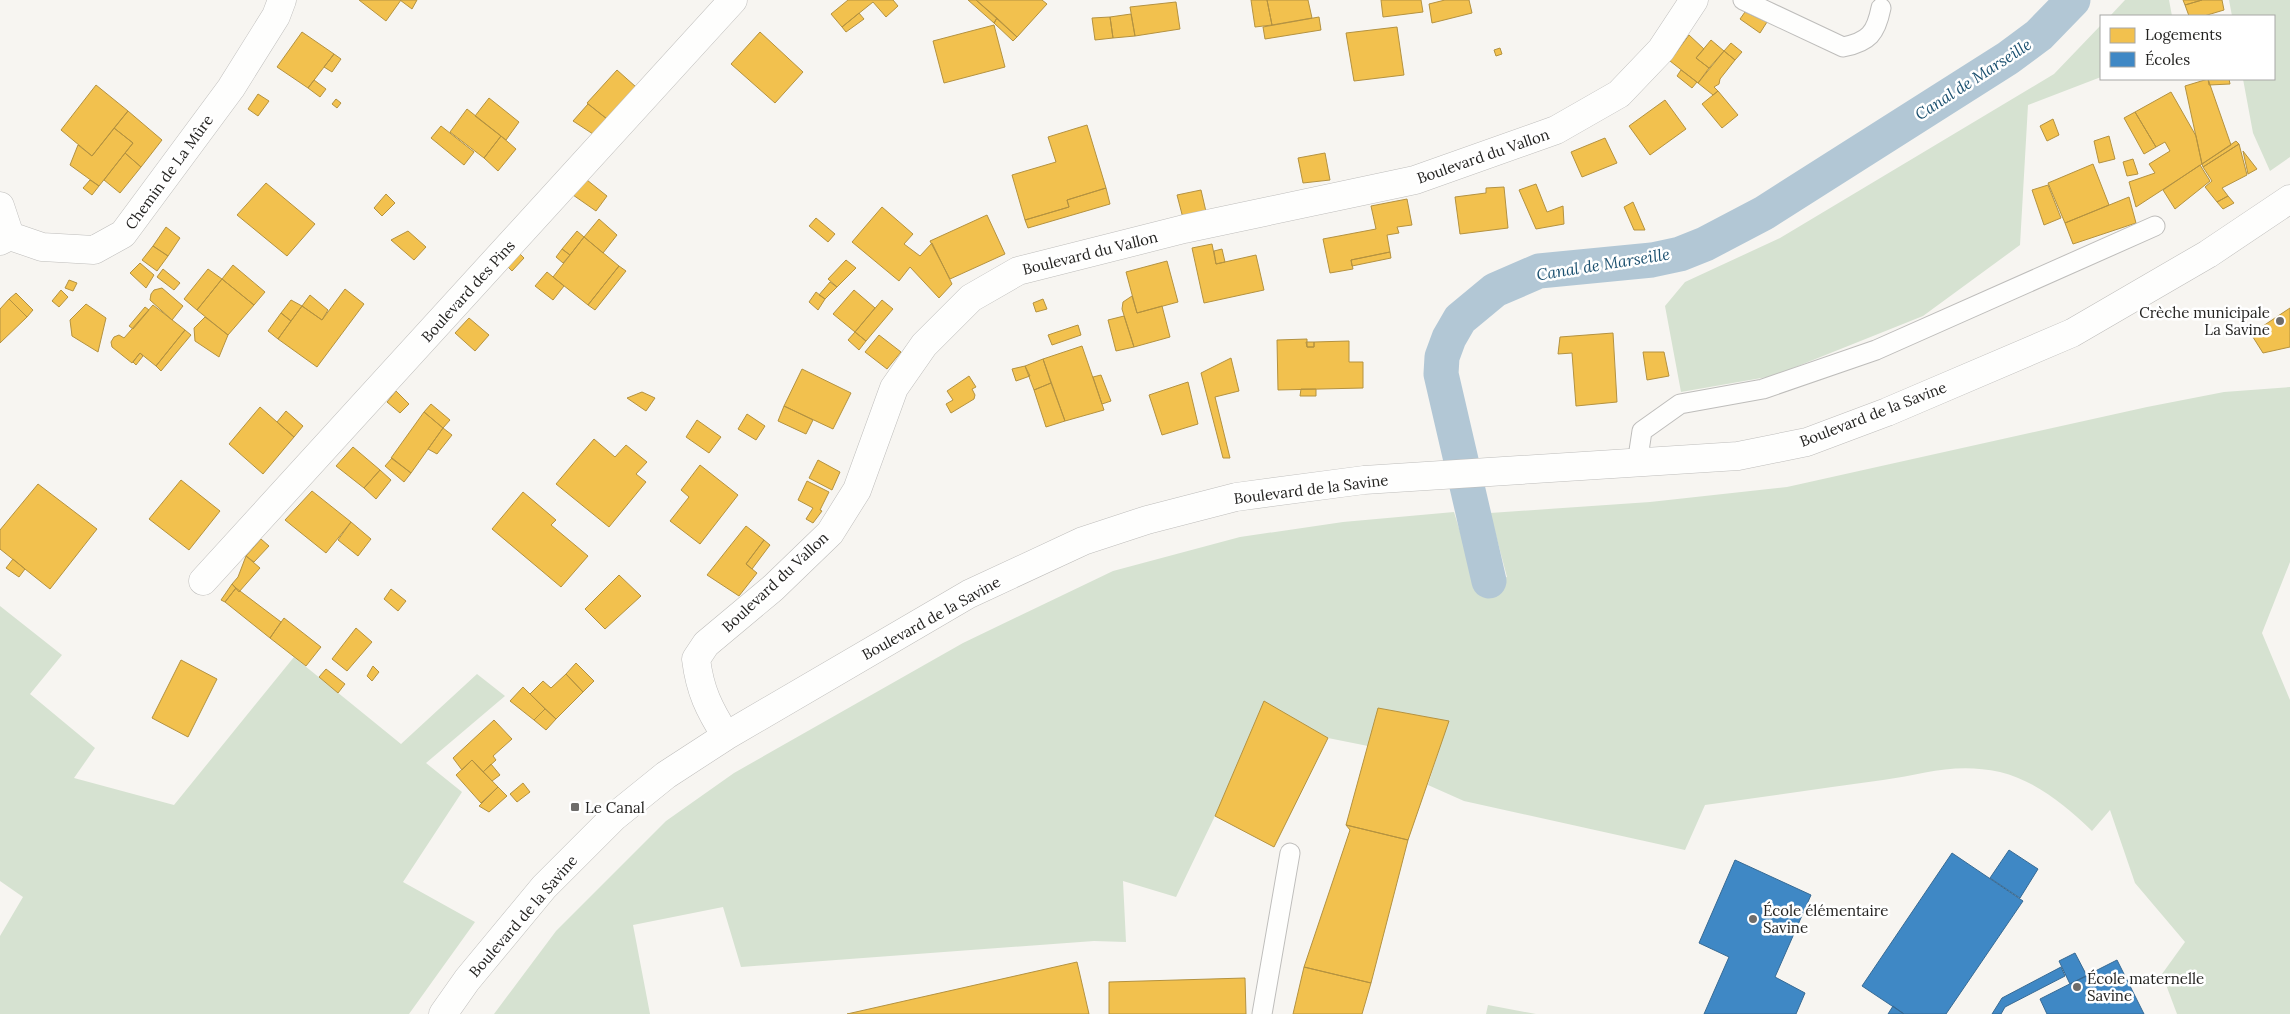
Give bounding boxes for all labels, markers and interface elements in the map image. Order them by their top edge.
legend [2100,15,2275,80]
text: Logements [2145,25,2222,44]
water label: Canal de Marseille [1911,34,2035,124]
text: Écoles [2145,50,2190,69]
street label: Chemin de La Mûre [121,111,217,233]
street label: Boulevard du Vallon [1414,124,1552,188]
street label: Boulevard du Vallon [1020,227,1160,279]
street label: Boulevard des Pins [417,236,519,346]
water label: Canal de Marseille [1535,244,1671,284]
place label: Crèche municipale La Savine [2139,303,2270,339]
marker: Crèche municipale La Savine [2274,315,2286,327]
street label: Boulevard de la Savine [1797,377,1949,451]
street label: Boulevard de la Savine [1233,470,1389,508]
street label: Boulevard du Vallon [718,528,832,636]
street label: Boulevard de la Savine [858,572,1004,664]
place label: Le Canal [585,798,645,817]
marker: Le Canal [569,801,581,813]
street label: Boulevard de la Savine [465,851,581,981]
place label: École élémentaire Savine [1763,901,1888,937]
marker: École élémentaire Savine [1747,913,1759,925]
place label: École maternelle Savine [2087,969,2204,1005]
marker: École maternelle Savine [2071,981,2083,993]

